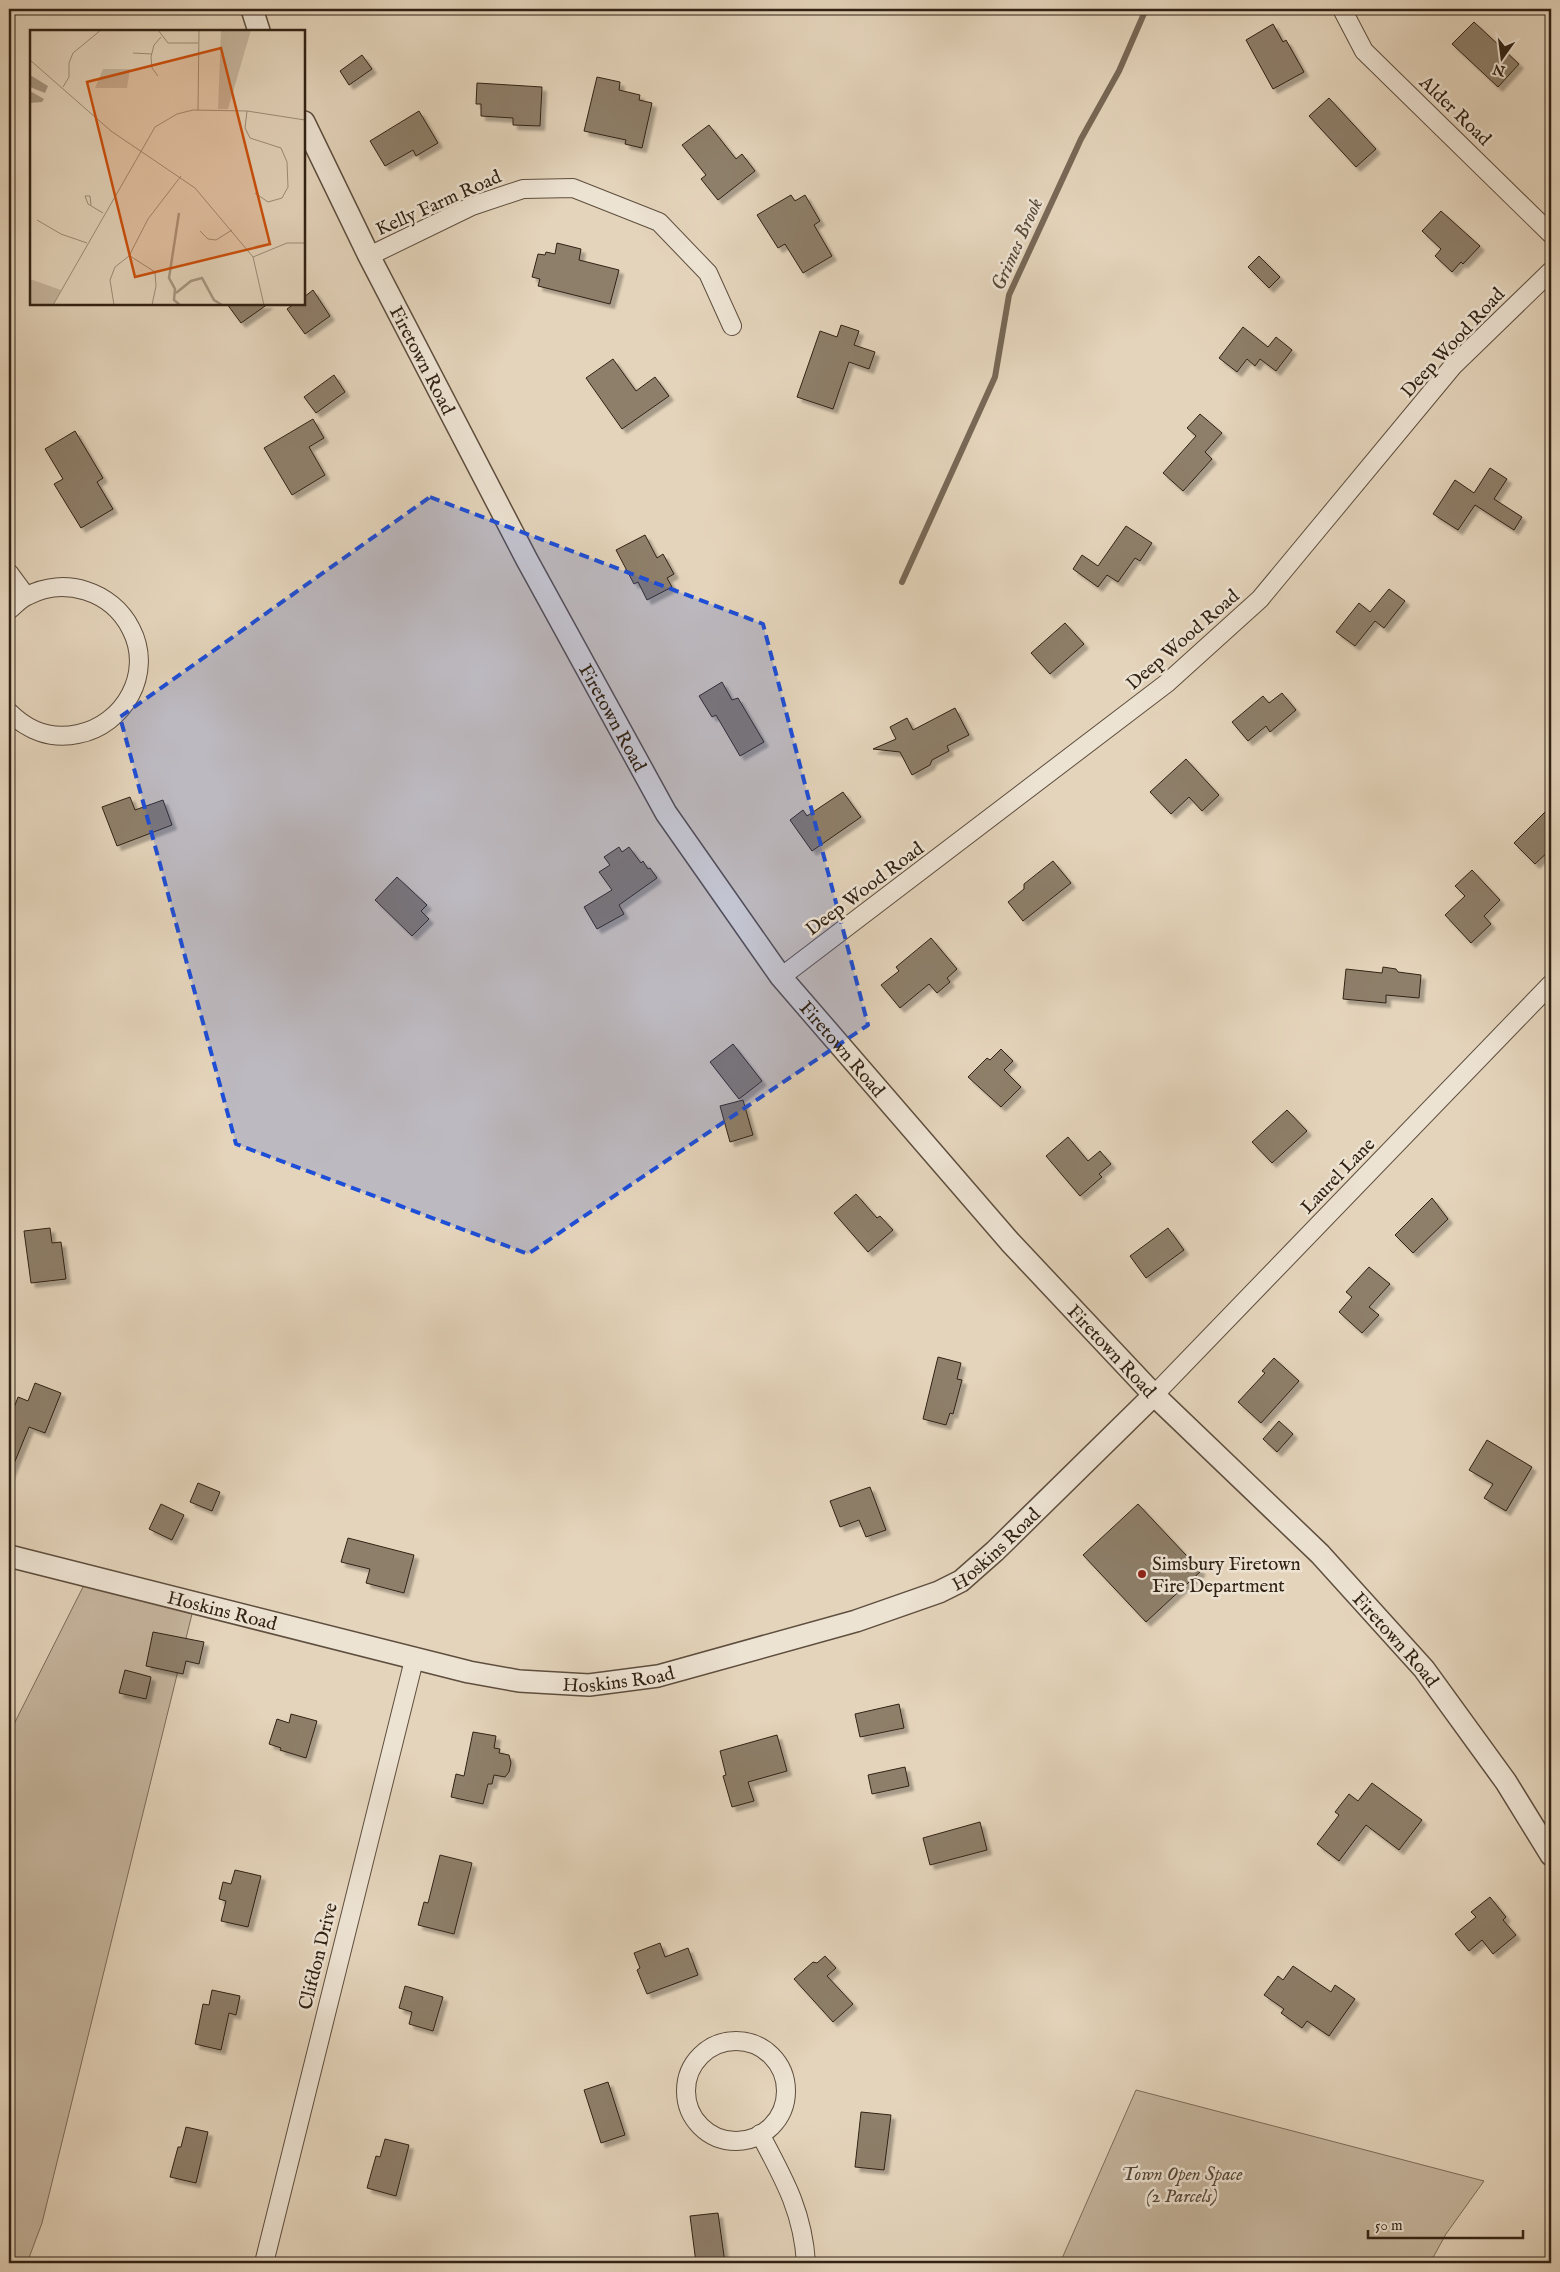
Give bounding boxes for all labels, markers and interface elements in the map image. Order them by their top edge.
inset map [30,30,305,305]
north arrow [1478,32,1528,82]
text: N [1491,59,1508,80]
street label: Alder Road [1413,71,1496,152]
street label: Kelly Farm Road [372,165,506,242]
water label: Grimes Brook [986,195,1049,295]
street label: Deep Wood Road [1396,283,1511,403]
street label: Firetown Road [383,302,460,420]
street label: Deep Wood Road [1122,584,1245,696]
street label: Firetown Road [572,660,651,777]
street label: Deep Wood Road [801,837,930,942]
street label: Firetown Road [793,997,890,1103]
street label: Laurel Lane [1296,1133,1381,1220]
street label: Firetown Road [1061,1300,1161,1404]
street label: Hoskins Road [948,1503,1047,1598]
place label: Simsbury Firetown Fire Department [1152,1553,1301,1599]
marker: Simsbury Firetown Fire Department [1136,1568,1148,1580]
street label: Hoskins Road [165,1586,280,1637]
street label: Firetown Road [1346,1588,1444,1693]
street label: Hoskins Road [562,1662,678,1699]
street label: Clifdon Drive [294,1900,344,2013]
park label: Town Open Space (2 Parcels) [1121,2163,1243,2209]
scale bar [1368,2207,1522,2239]
text: 50 m [1375,2216,1403,2235]

